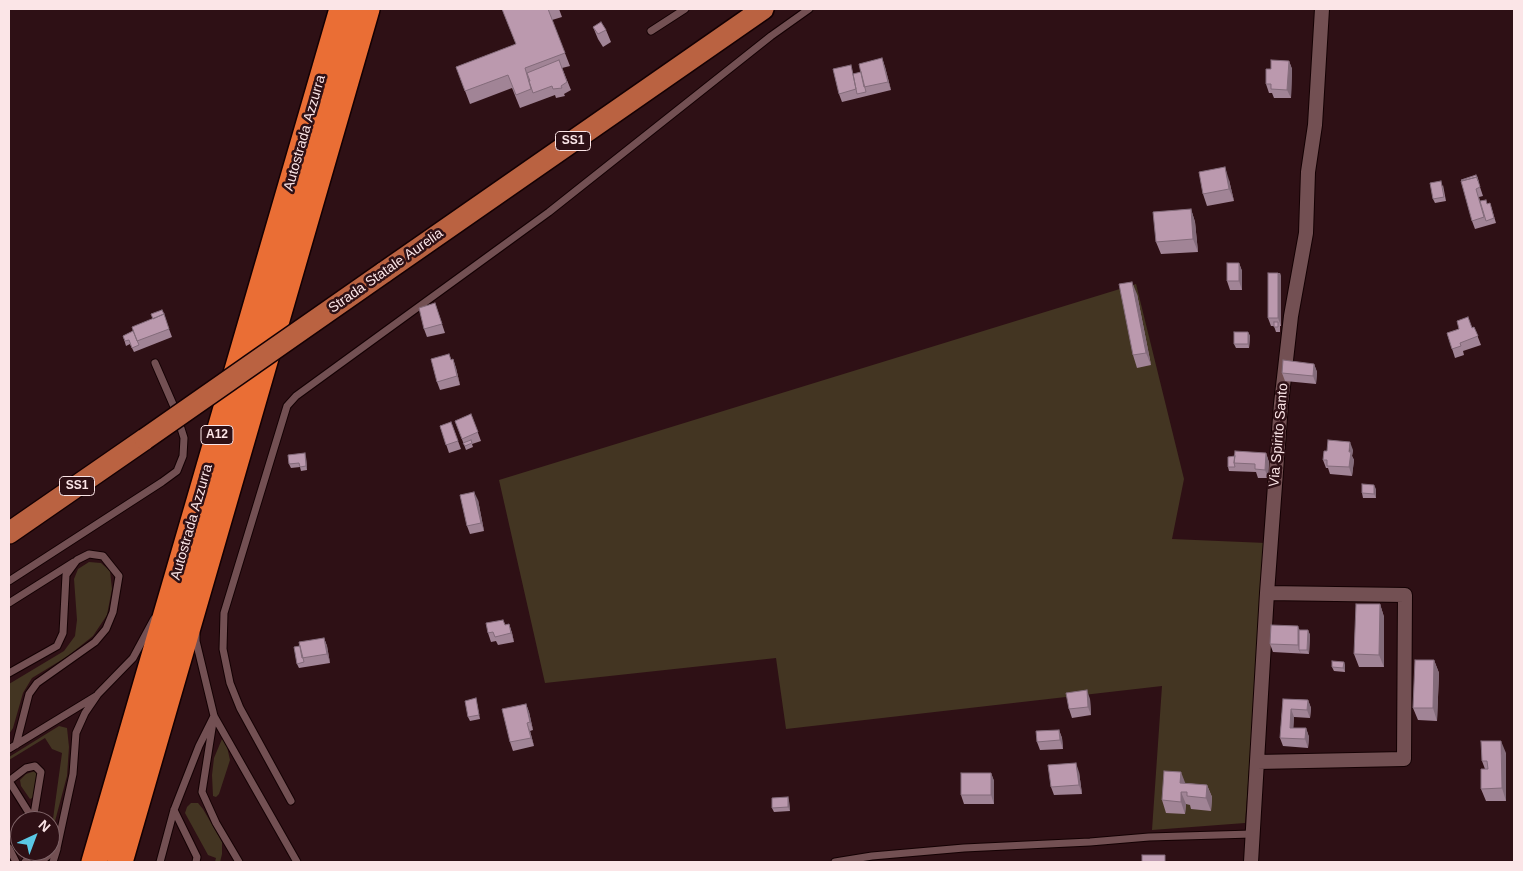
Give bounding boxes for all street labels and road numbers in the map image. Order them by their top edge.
street label: Autostrada Azzurra [280,73,330,193]
road number: SS1 [556,132,590,150]
street label: Strada Statale Aurelia [325,225,447,317]
street label: Via Spirito Santo [1266,382,1292,488]
road number: A12 [201,426,233,444]
street label: Autostrada Azzurra [167,462,217,582]
road number: SS1 [60,476,94,496]

